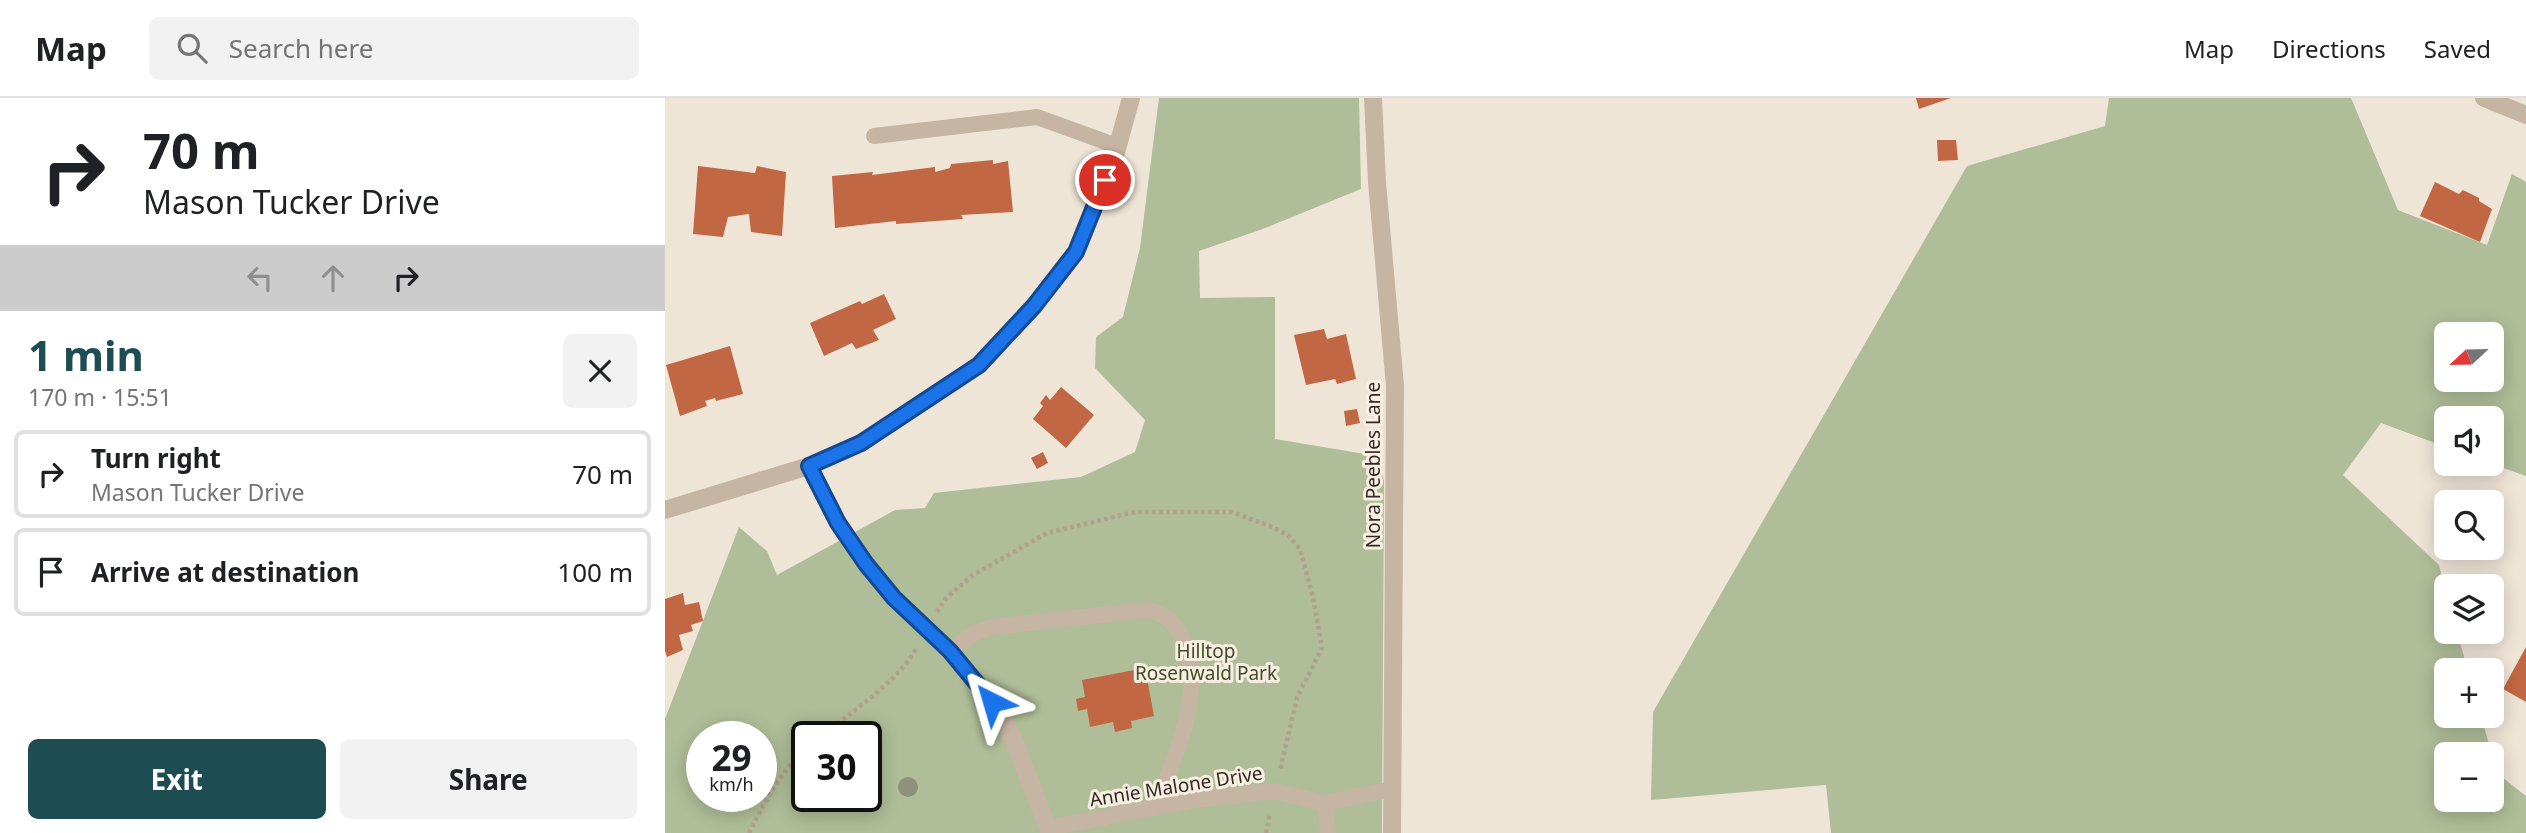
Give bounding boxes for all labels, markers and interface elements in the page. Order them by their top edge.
search box [149,17,639,80]
text: Map [35,26,107,71]
icon: search [173,29,211,67]
text: Search here [229,30,373,66]
text: Map [2184,32,2234,65]
text: Directions [2272,32,2386,65]
text: Saved [2424,32,2491,65]
text: 70 m [143,117,260,183]
icon: right [28,126,119,217]
pin [1075,150,1135,210]
icon: arrive [1086,161,1124,199]
text: Mason Tucker Drive [143,180,440,223]
icon: left [241,259,279,297]
icon: ahead [314,259,352,297]
icon: right [387,259,425,297]
north arrow [2434,322,2504,392]
map controls [2434,322,2504,812]
text: 1 min [28,326,144,383]
button: close [563,334,637,408]
text: 170 m · 15:51 [28,381,172,413]
street label: Nora Peebles Lane [1360,382,1386,548]
button: sound [2434,406,2504,476]
text: Turn right [91,440,221,476]
icon: right [32,455,70,493]
text: 70 m [572,456,633,492]
text: Mason Tucker Drive [91,476,304,508]
button: search [2434,490,2504,560]
icon: arrive [32,553,70,591]
text: Arrive at destination [91,554,360,590]
text: 100 m [557,554,633,590]
button: layers [2434,574,2504,644]
park label: Hilltop Rosenwald Park [1135,638,1277,686]
button: + [2434,658,2504,728]
position arrow [955,665,1029,739]
speed limit sign: 30 [791,721,882,812]
text: 29 [711,734,752,781]
button: Exit [28,739,326,819]
button: Share [340,739,637,819]
button: − [2434,742,2504,812]
street label: Annie Malone Drive [1088,759,1264,813]
text: km/h [709,772,754,796]

